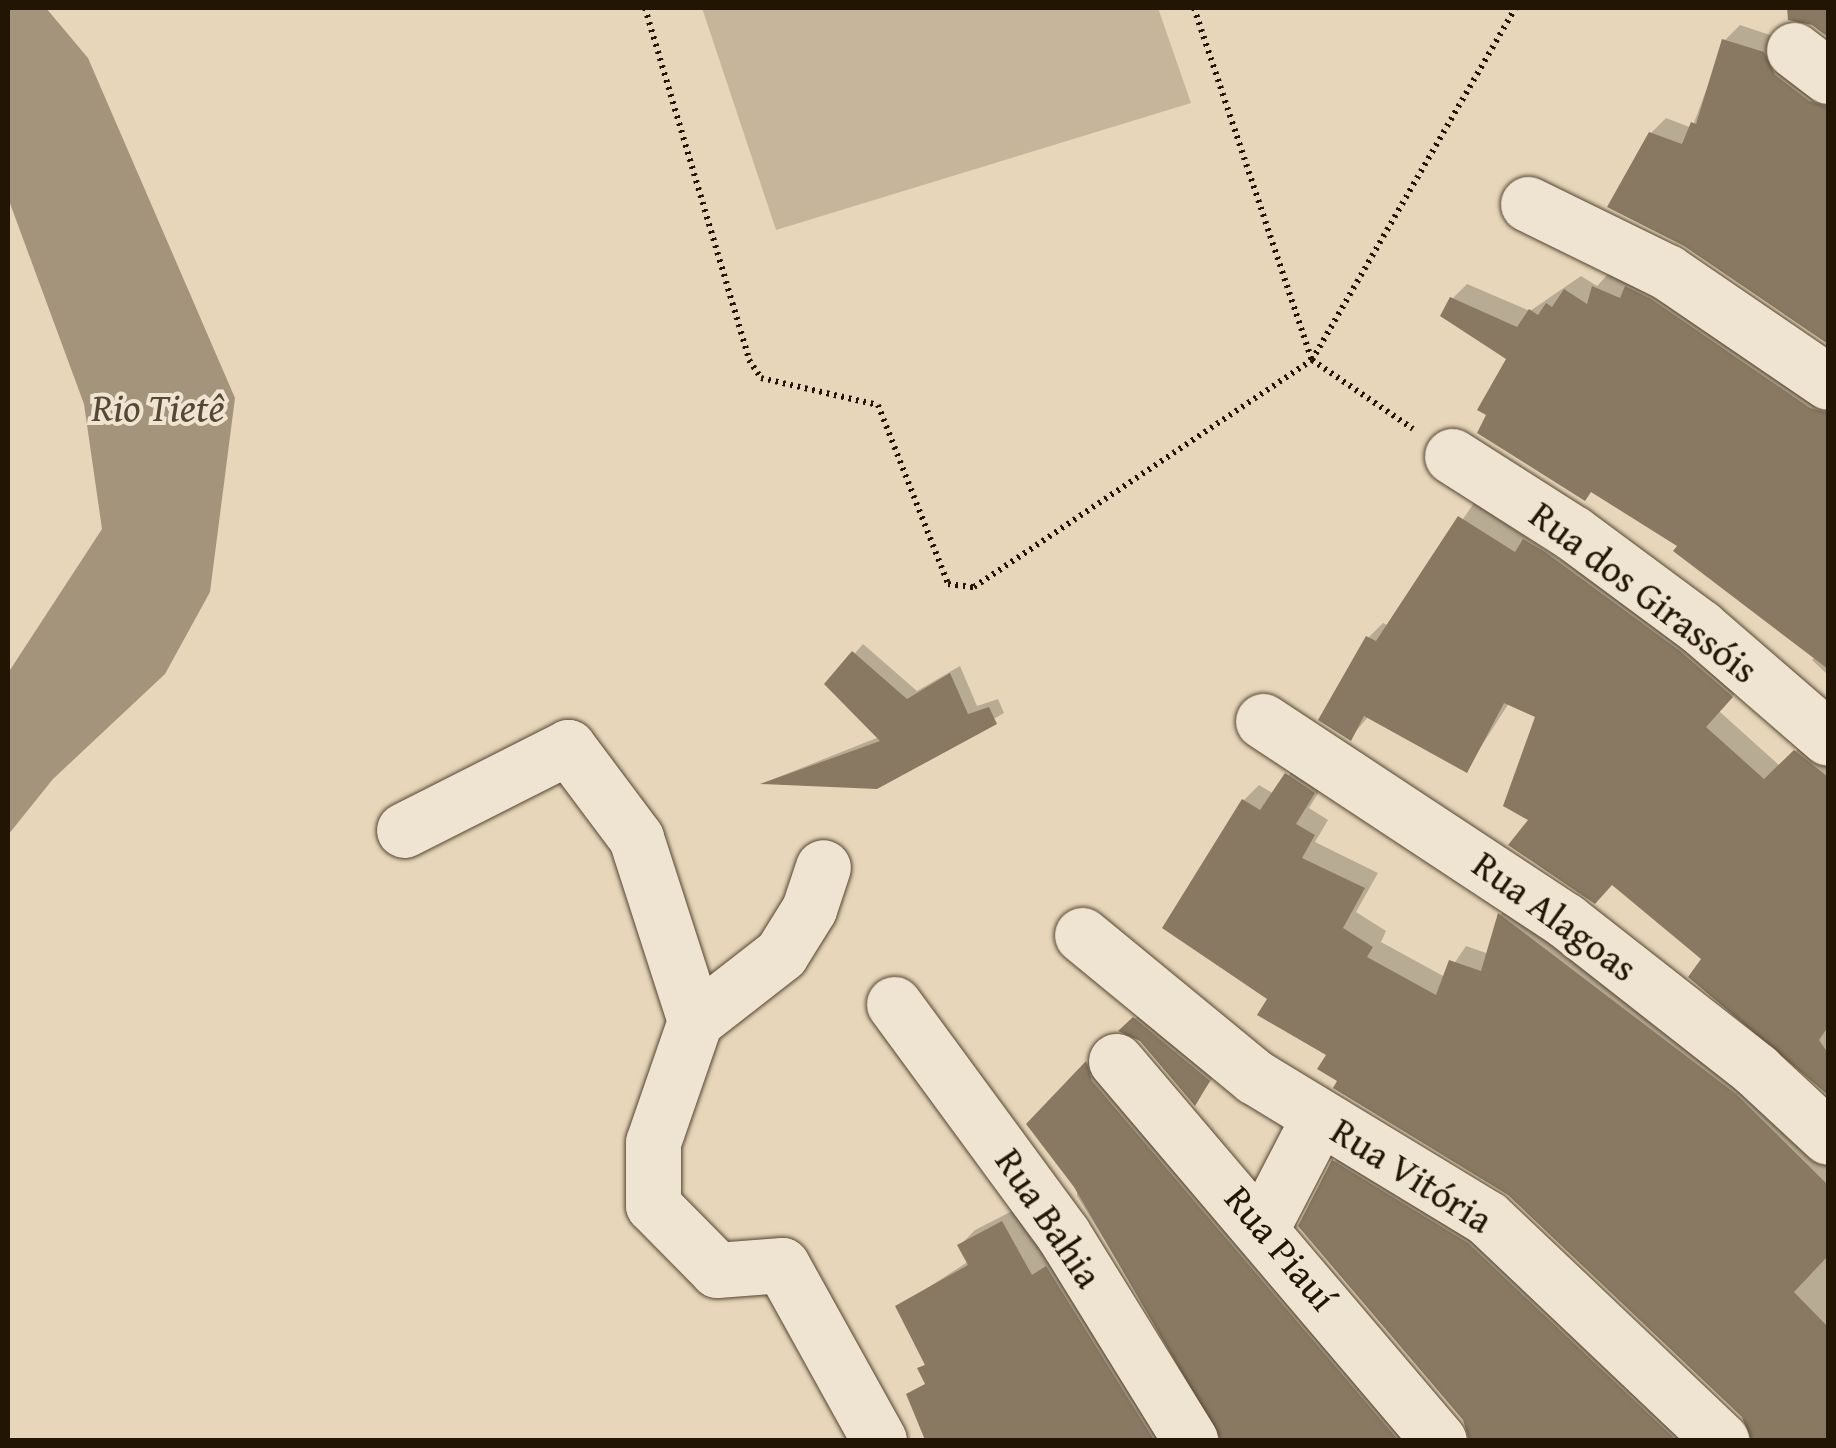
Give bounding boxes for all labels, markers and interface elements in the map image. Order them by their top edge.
water label: Rio Tietê [91,383,225,431]
street label: Rua dos Girassóis [1521,491,1767,693]
street label: Rua Alagoas [1464,841,1646,991]
street label: Rua Vitória [1323,1108,1501,1242]
street label: Rua Bahia [986,1140,1112,1296]
street label: Rua Piauí [1216,1176,1346,1320]

